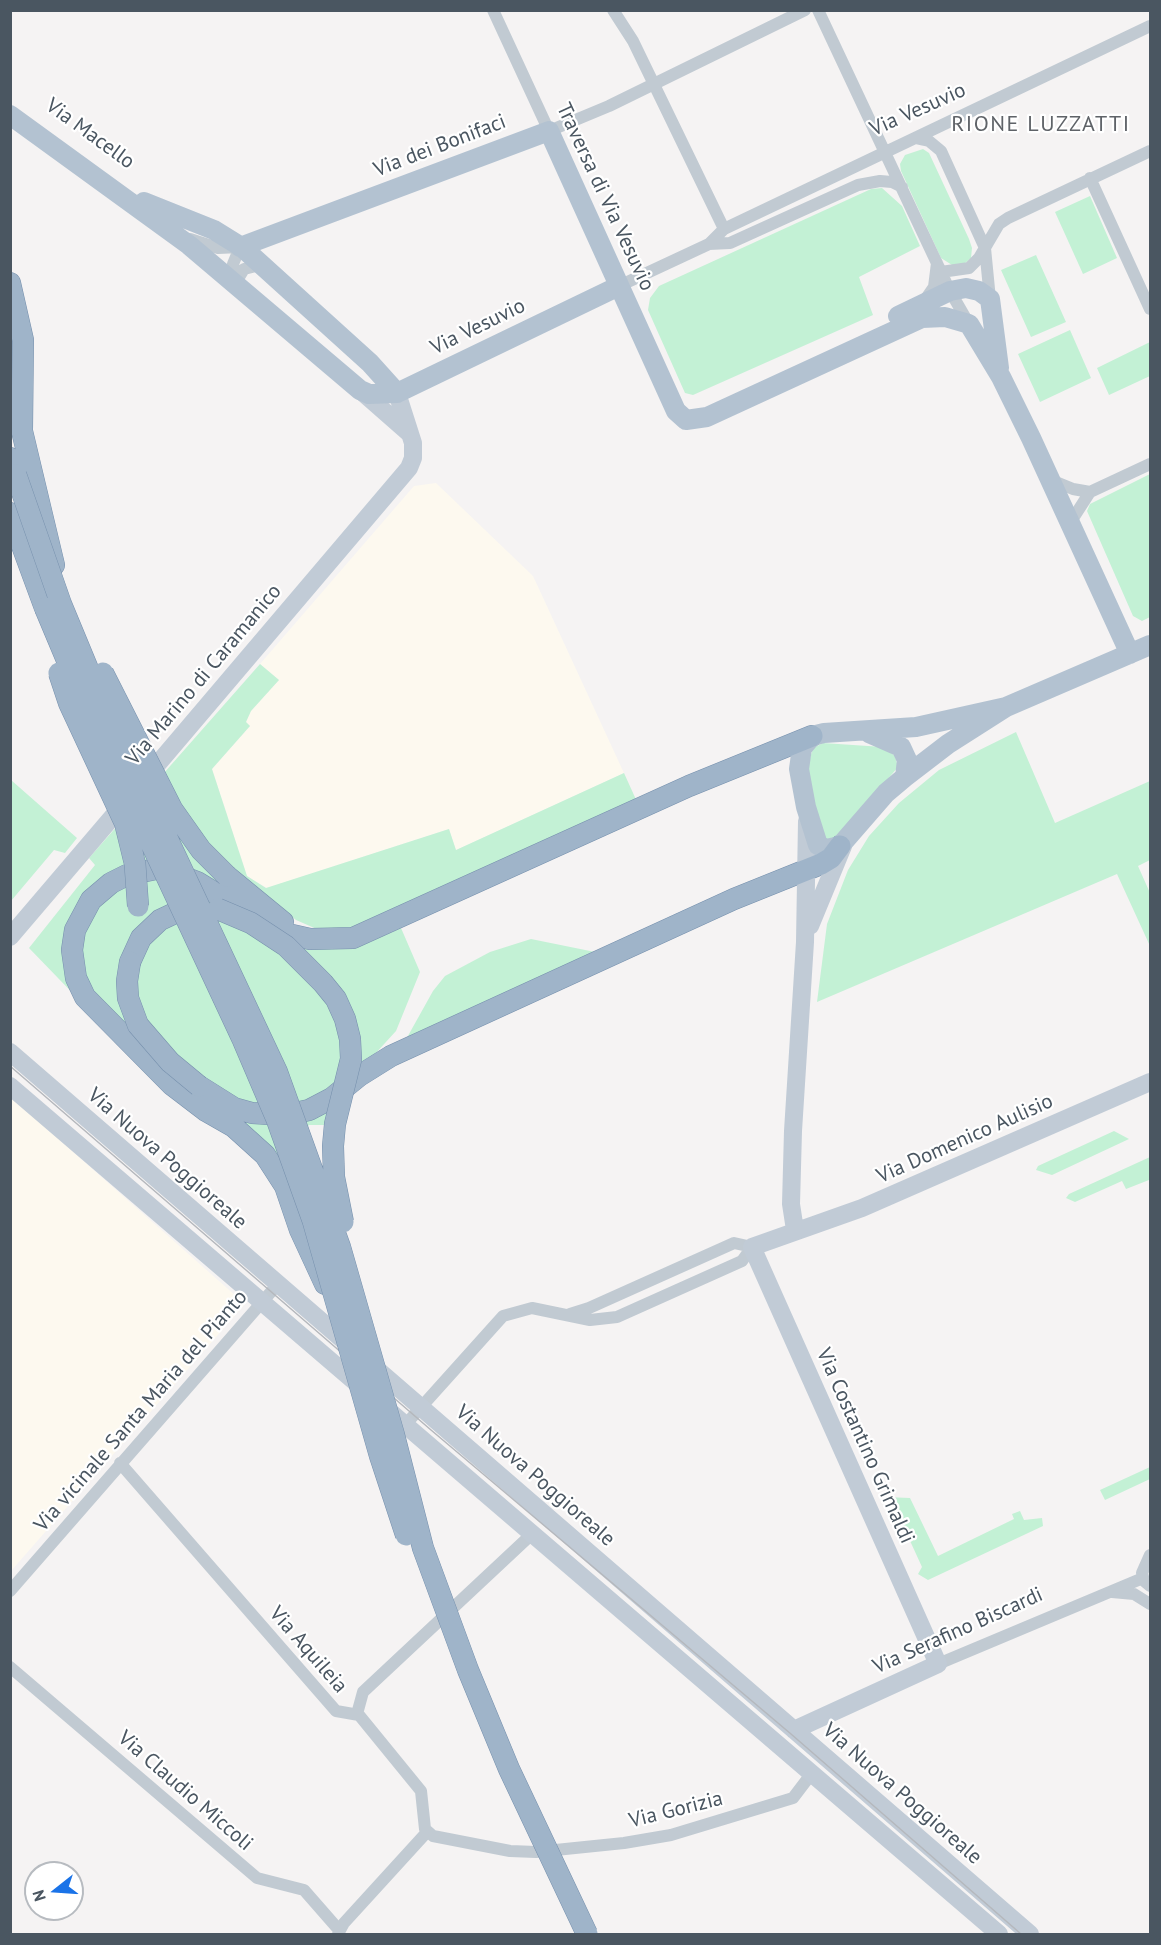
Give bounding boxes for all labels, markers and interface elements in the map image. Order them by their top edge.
street label: Via Vesuvio [866,78,970,142]
street label: Via Macello [41,93,139,175]
street label: Traversa di Via Vesuvio [550,99,660,295]
street label: Via dei Bonifaci [370,109,510,183]
district label: RIONE LUZZATTI [951,112,1131,138]
street label: Via Vesuvio [427,293,529,361]
street label: Via Marino di Caramanico [121,579,287,771]
street label: Via Nuova Poggioreale [82,1083,252,1235]
street label: Via Domenico Aulisio [873,1089,1057,1189]
street label: Via vicinale Santa Maria del Pianto [29,1285,253,1537]
street label: Via Costantino Grimaldi [811,1344,919,1548]
street label: Via Nuova Poggioreale [450,1400,620,1552]
street label: Via Serafino Biscardi [869,1582,1047,1680]
street label: Via Aquileia [264,1601,352,1699]
street label: Via Nuova Poggioreale [817,1718,987,1870]
street label: Via Claudio Miccoli [112,1726,258,1856]
street label: Via Gorizia [626,1786,726,1834]
north arrow [24,1861,84,1921]
text: N [28,1888,50,1904]

